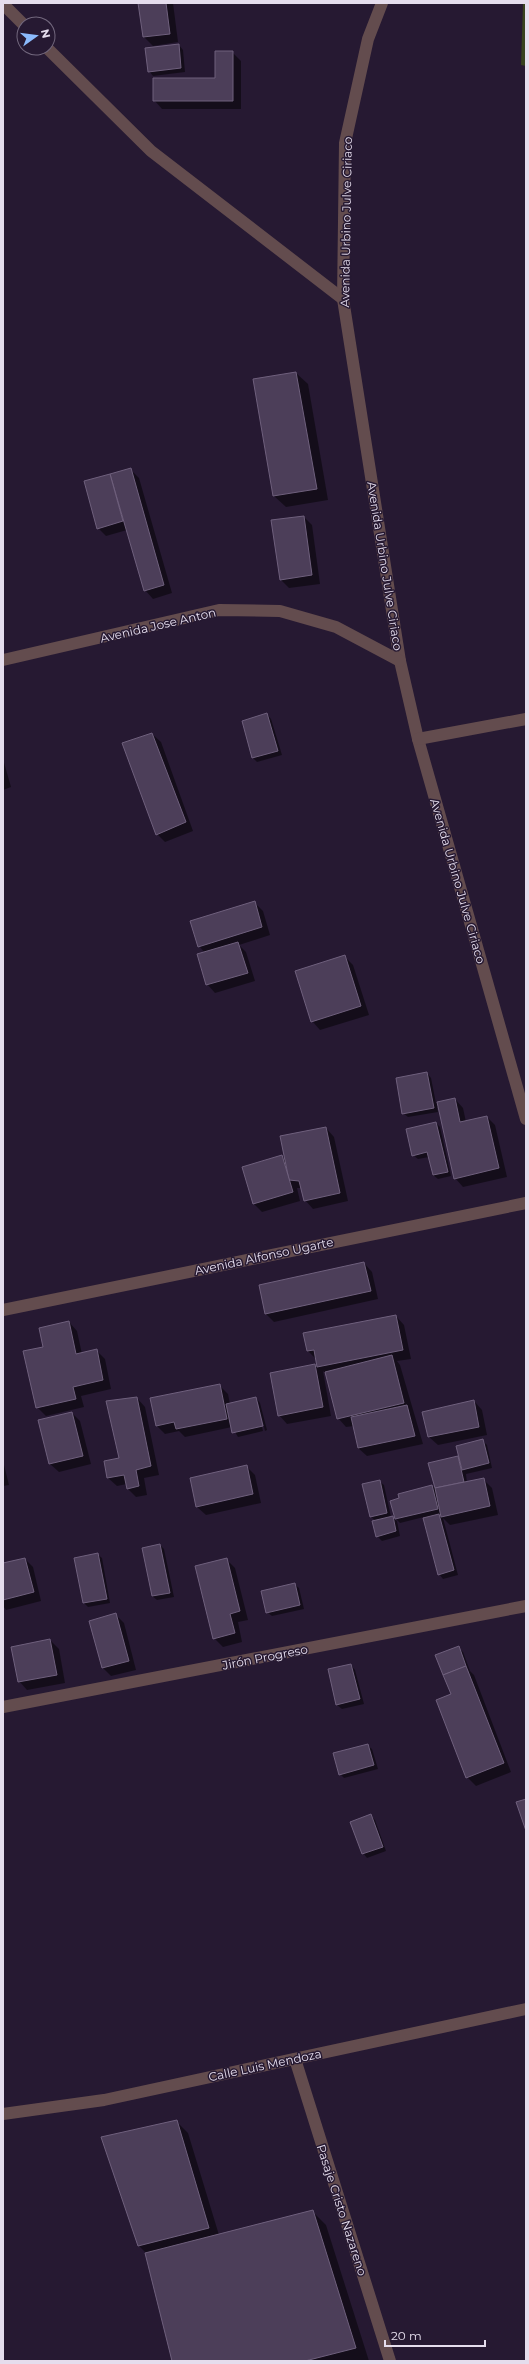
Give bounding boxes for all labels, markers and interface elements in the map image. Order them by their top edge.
north arrow [16,16,56,56]
text: N [38,28,54,40]
street label: Avenida Urbino Julve Ciriaco [337,136,355,308]
street label: Avenida Urbino Julve Ciriaco [364,480,406,652]
street label: Avenida Jose Anton [99,604,217,646]
street label: Avenida Urbino Julve Ciriaco [427,797,489,965]
street label: Avenida Alfonso Ugarte [193,1234,335,1278]
street label: Jirón Progreso [220,1641,309,1673]
street label: Calle Luis Mendoza [207,2046,323,2084]
street label: Pasaje Cristo Nazareno [314,2142,370,2278]
scale bar [385,2322,485,2348]
text: 20 m [391,2328,422,2343]

